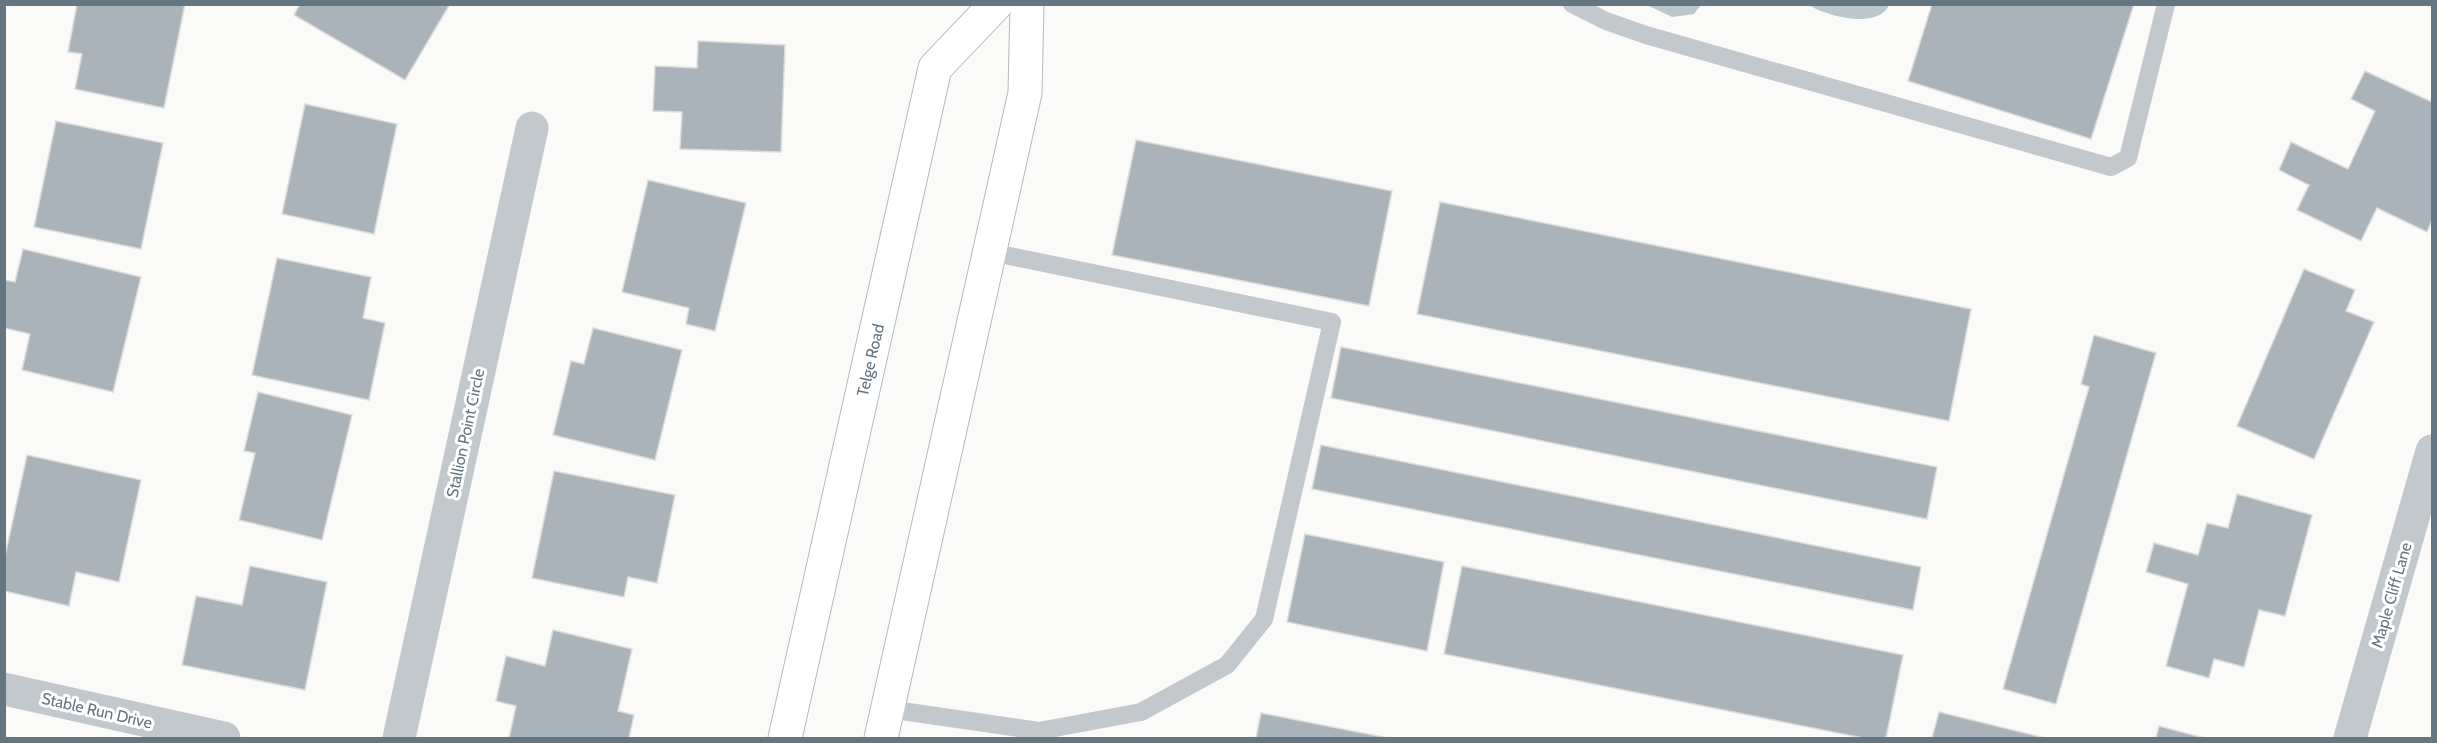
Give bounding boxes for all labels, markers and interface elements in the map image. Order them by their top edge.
street label: Telge Road [853,322,888,398]
street label: Stallion Point Circle [443,367,488,499]
street label: Maple Cliff Lane [2367,540,2416,650]
street label: Stable Run Drive [40,689,154,732]

